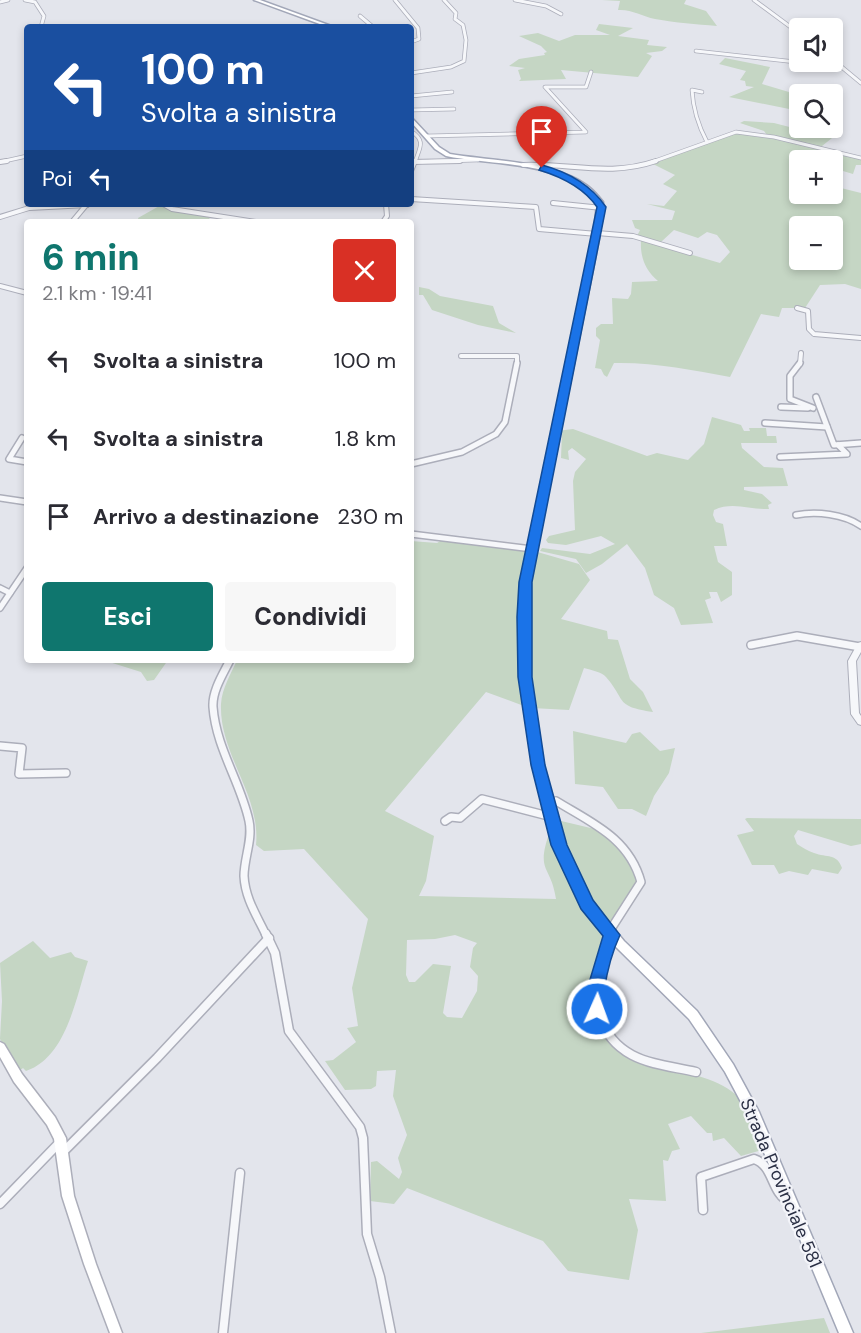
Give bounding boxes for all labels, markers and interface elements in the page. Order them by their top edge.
map controls [789,18,843,270]
button: sound [789,18,843,72]
text: 100 m [141,42,265,97]
icon: left [42,48,120,126]
button: search [789,84,843,138]
text: Svolta a sinistra [141,95,337,130]
pin [516,106,567,168]
icon: arrive [525,115,558,148]
button: + [789,150,843,204]
icon: left [84,162,117,195]
text: Poi [42,164,72,193]
button: − [789,216,843,270]
text: 6 min [42,234,140,281]
button: close [333,239,396,302]
text: 2.1 km · 19:41 [42,280,152,306]
icon: left [42,344,75,377]
text: Svolta a sinistra [93,346,263,375]
text: 100 m [334,346,396,375]
icon: left [42,422,75,455]
text: Svolta a sinistra [93,424,263,453]
text: 1.8 km [335,424,396,453]
icon: arrive [42,500,75,533]
text: Arrivo a destinazione [93,502,319,531]
text: 230 m [337,502,403,531]
button: Esci [42,582,213,651]
button: Condividi [225,582,396,651]
position arrow [565,977,629,1041]
street label: Strada Provinciale 581 [734,1095,828,1271]

